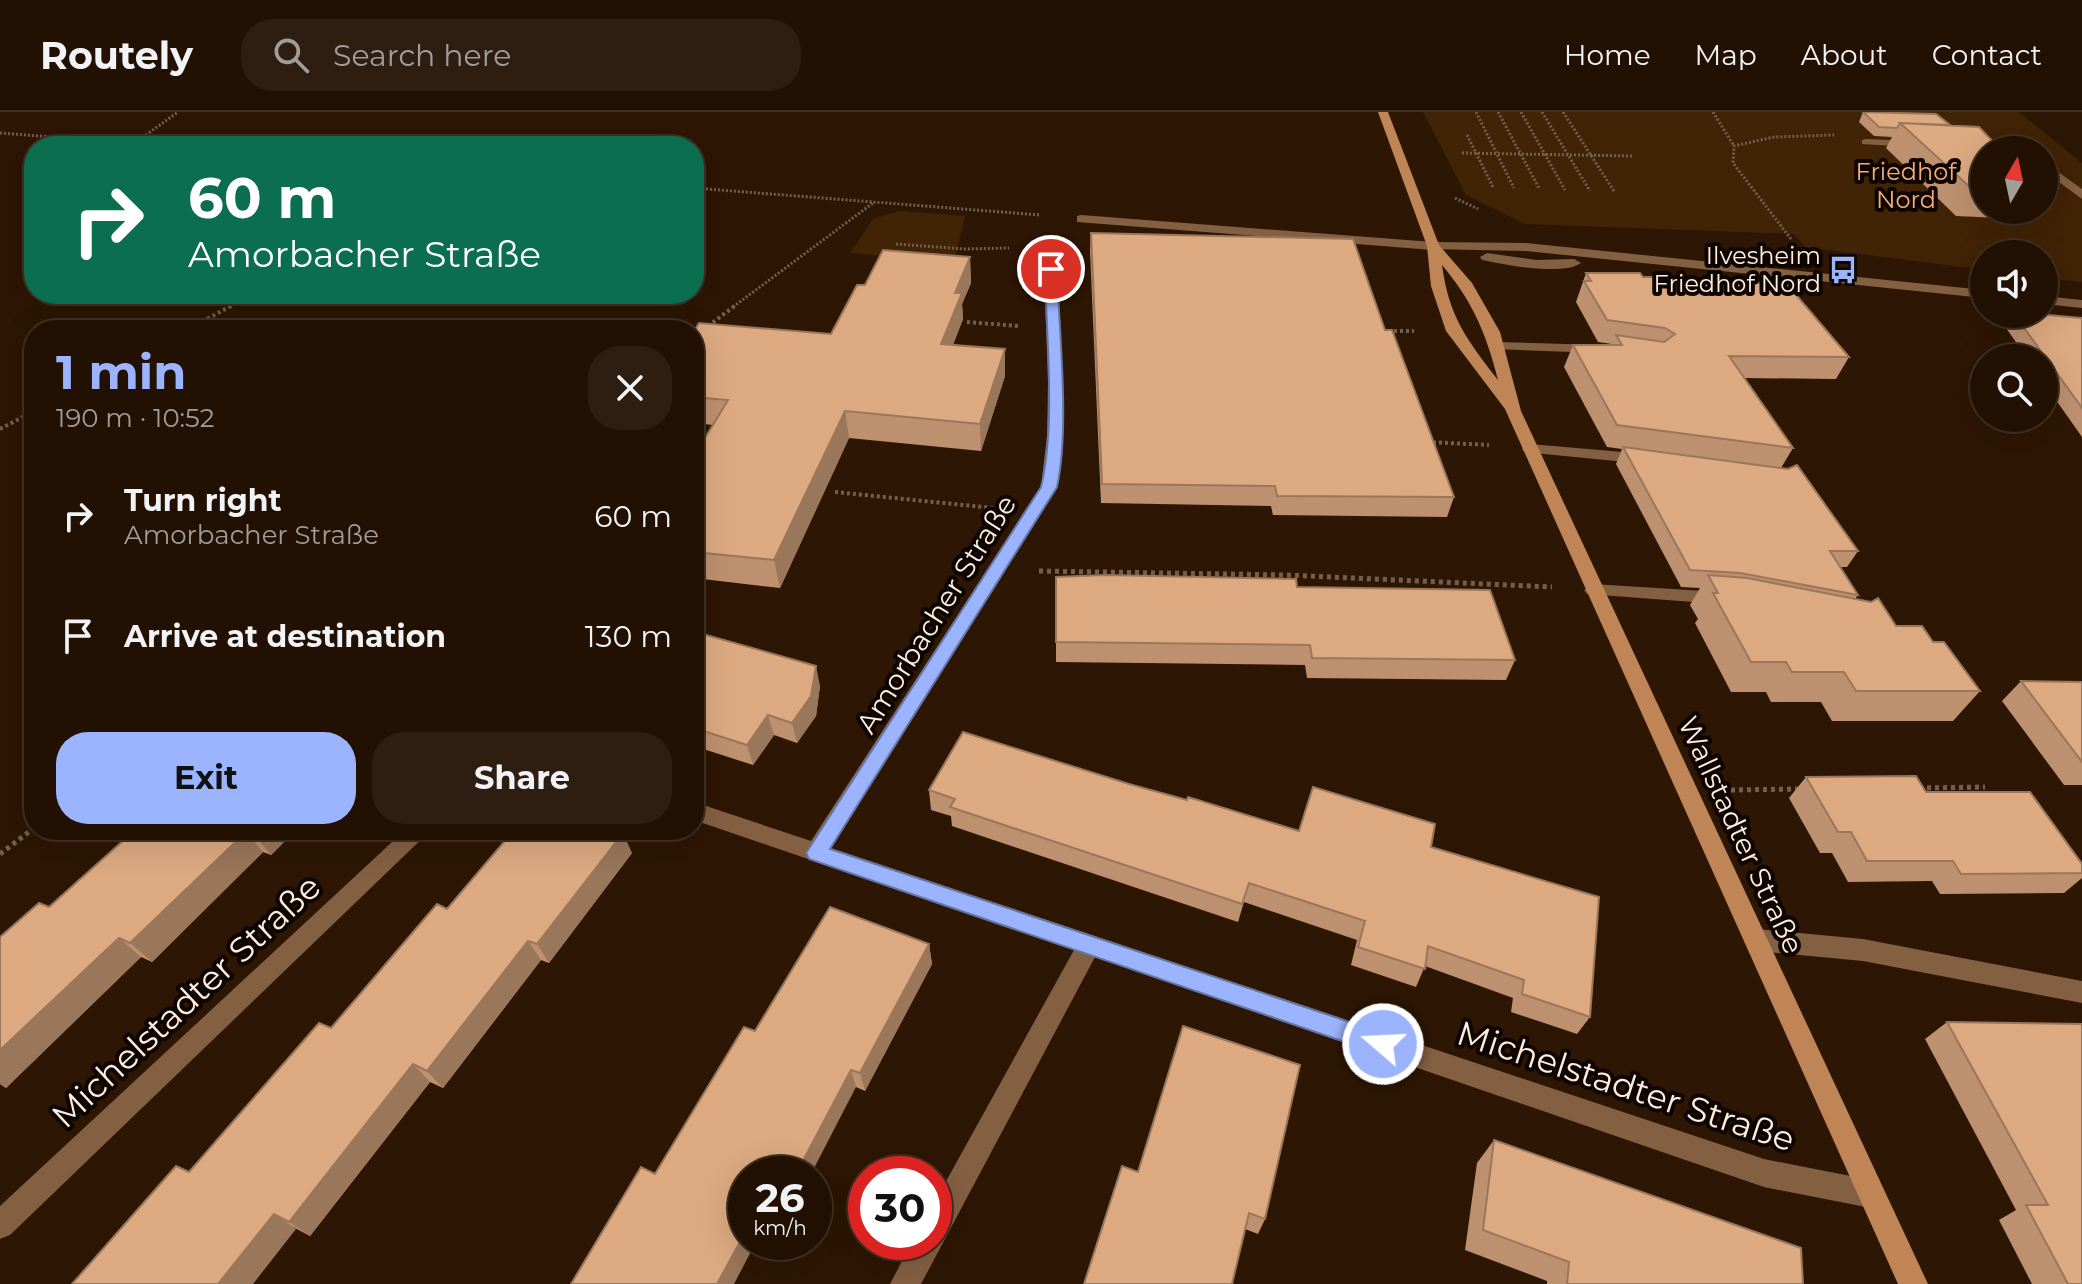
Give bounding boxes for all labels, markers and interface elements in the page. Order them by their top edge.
search box [241,19,801,91]
text: Routely [40,32,193,79]
icon: search [269,33,313,77]
text: Search here [333,37,511,74]
text: Home [1564,38,1651,72]
text: Map [1695,38,1757,72]
text: About [1801,38,1888,72]
text: Contact [1932,38,2042,72]
north arrow [1970,136,2058,224]
map controls [1970,136,2058,432]
park label: Friedhof Nord [1855,157,1957,214]
text: 60 m [188,164,336,232]
icon: right [56,168,160,272]
text: Amorbacher Straße [188,232,541,276]
pin [1017,235,1085,303]
button: sound [1970,240,2058,328]
place label: Ilvesheim Friedhof Nord [1654,241,1821,298]
icon: arrive [1029,247,1073,291]
bus stop icon: Ilvesheim Friedhof Nord [1828,255,1858,285]
text: 1 min [56,343,186,401]
button: search [1970,344,2058,432]
button: close [588,346,672,430]
text: 190 m · 10:52 [56,402,214,434]
text: Turn right [124,482,281,519]
street label: Amorbacher Straße [849,489,1023,739]
icon: right [56,494,100,538]
text: 60 m [594,498,672,535]
text: Amorbacher Straße [124,519,379,551]
icon: arrive [56,614,100,658]
text: Arrive at destination [124,618,446,655]
text: 130 m [585,618,672,655]
street label: Wallstadter Straße [1671,711,1811,959]
button: Exit [56,732,356,824]
button: Share [372,732,672,824]
street label: Michelstadter Straße [43,866,329,1136]
position arrow [1341,1002,1425,1086]
street label: Michelstadter Straße [1452,1012,1800,1160]
speed limit sign: 30 [848,1156,952,1260]
text: 26 [755,1173,805,1222]
text: km/h [753,1216,807,1240]

